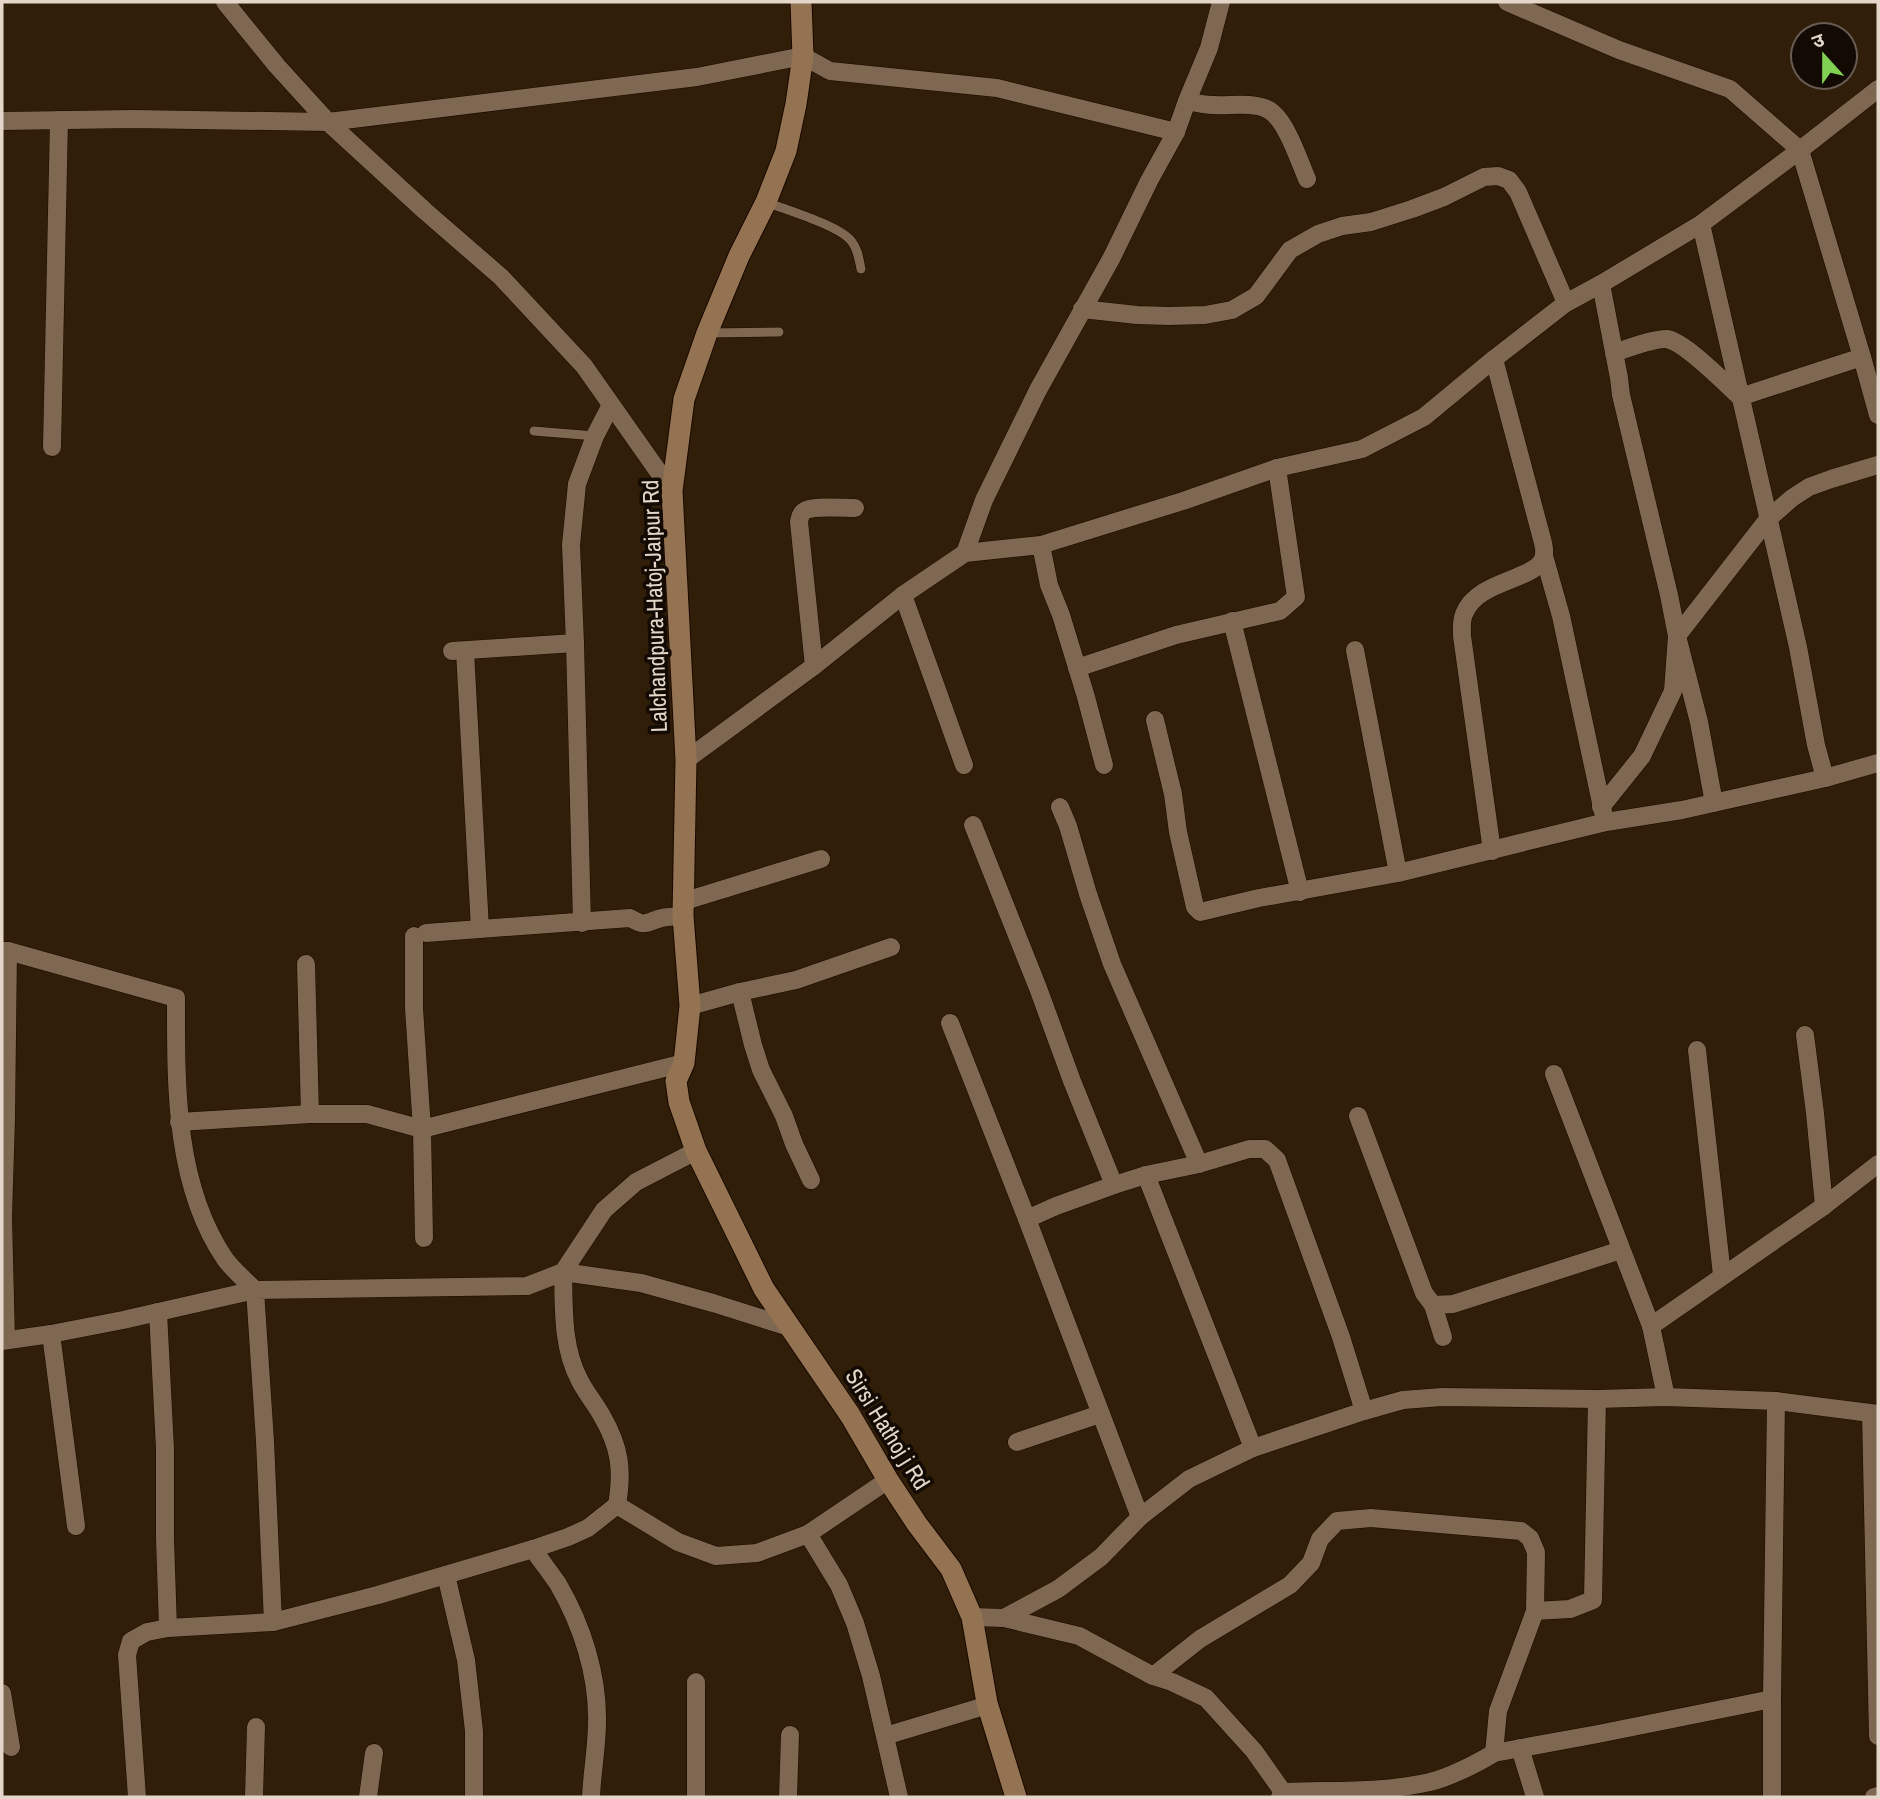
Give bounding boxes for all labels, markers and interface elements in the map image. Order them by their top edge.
north arrow [1789,21,1859,91]
text: उ [1808,26,1829,54]
street label: Lalchandpura-Hatoj-Jaipur Rd [634,479,674,733]
street label: Sirsi Hathoj j Rd [838,1363,938,1495]

